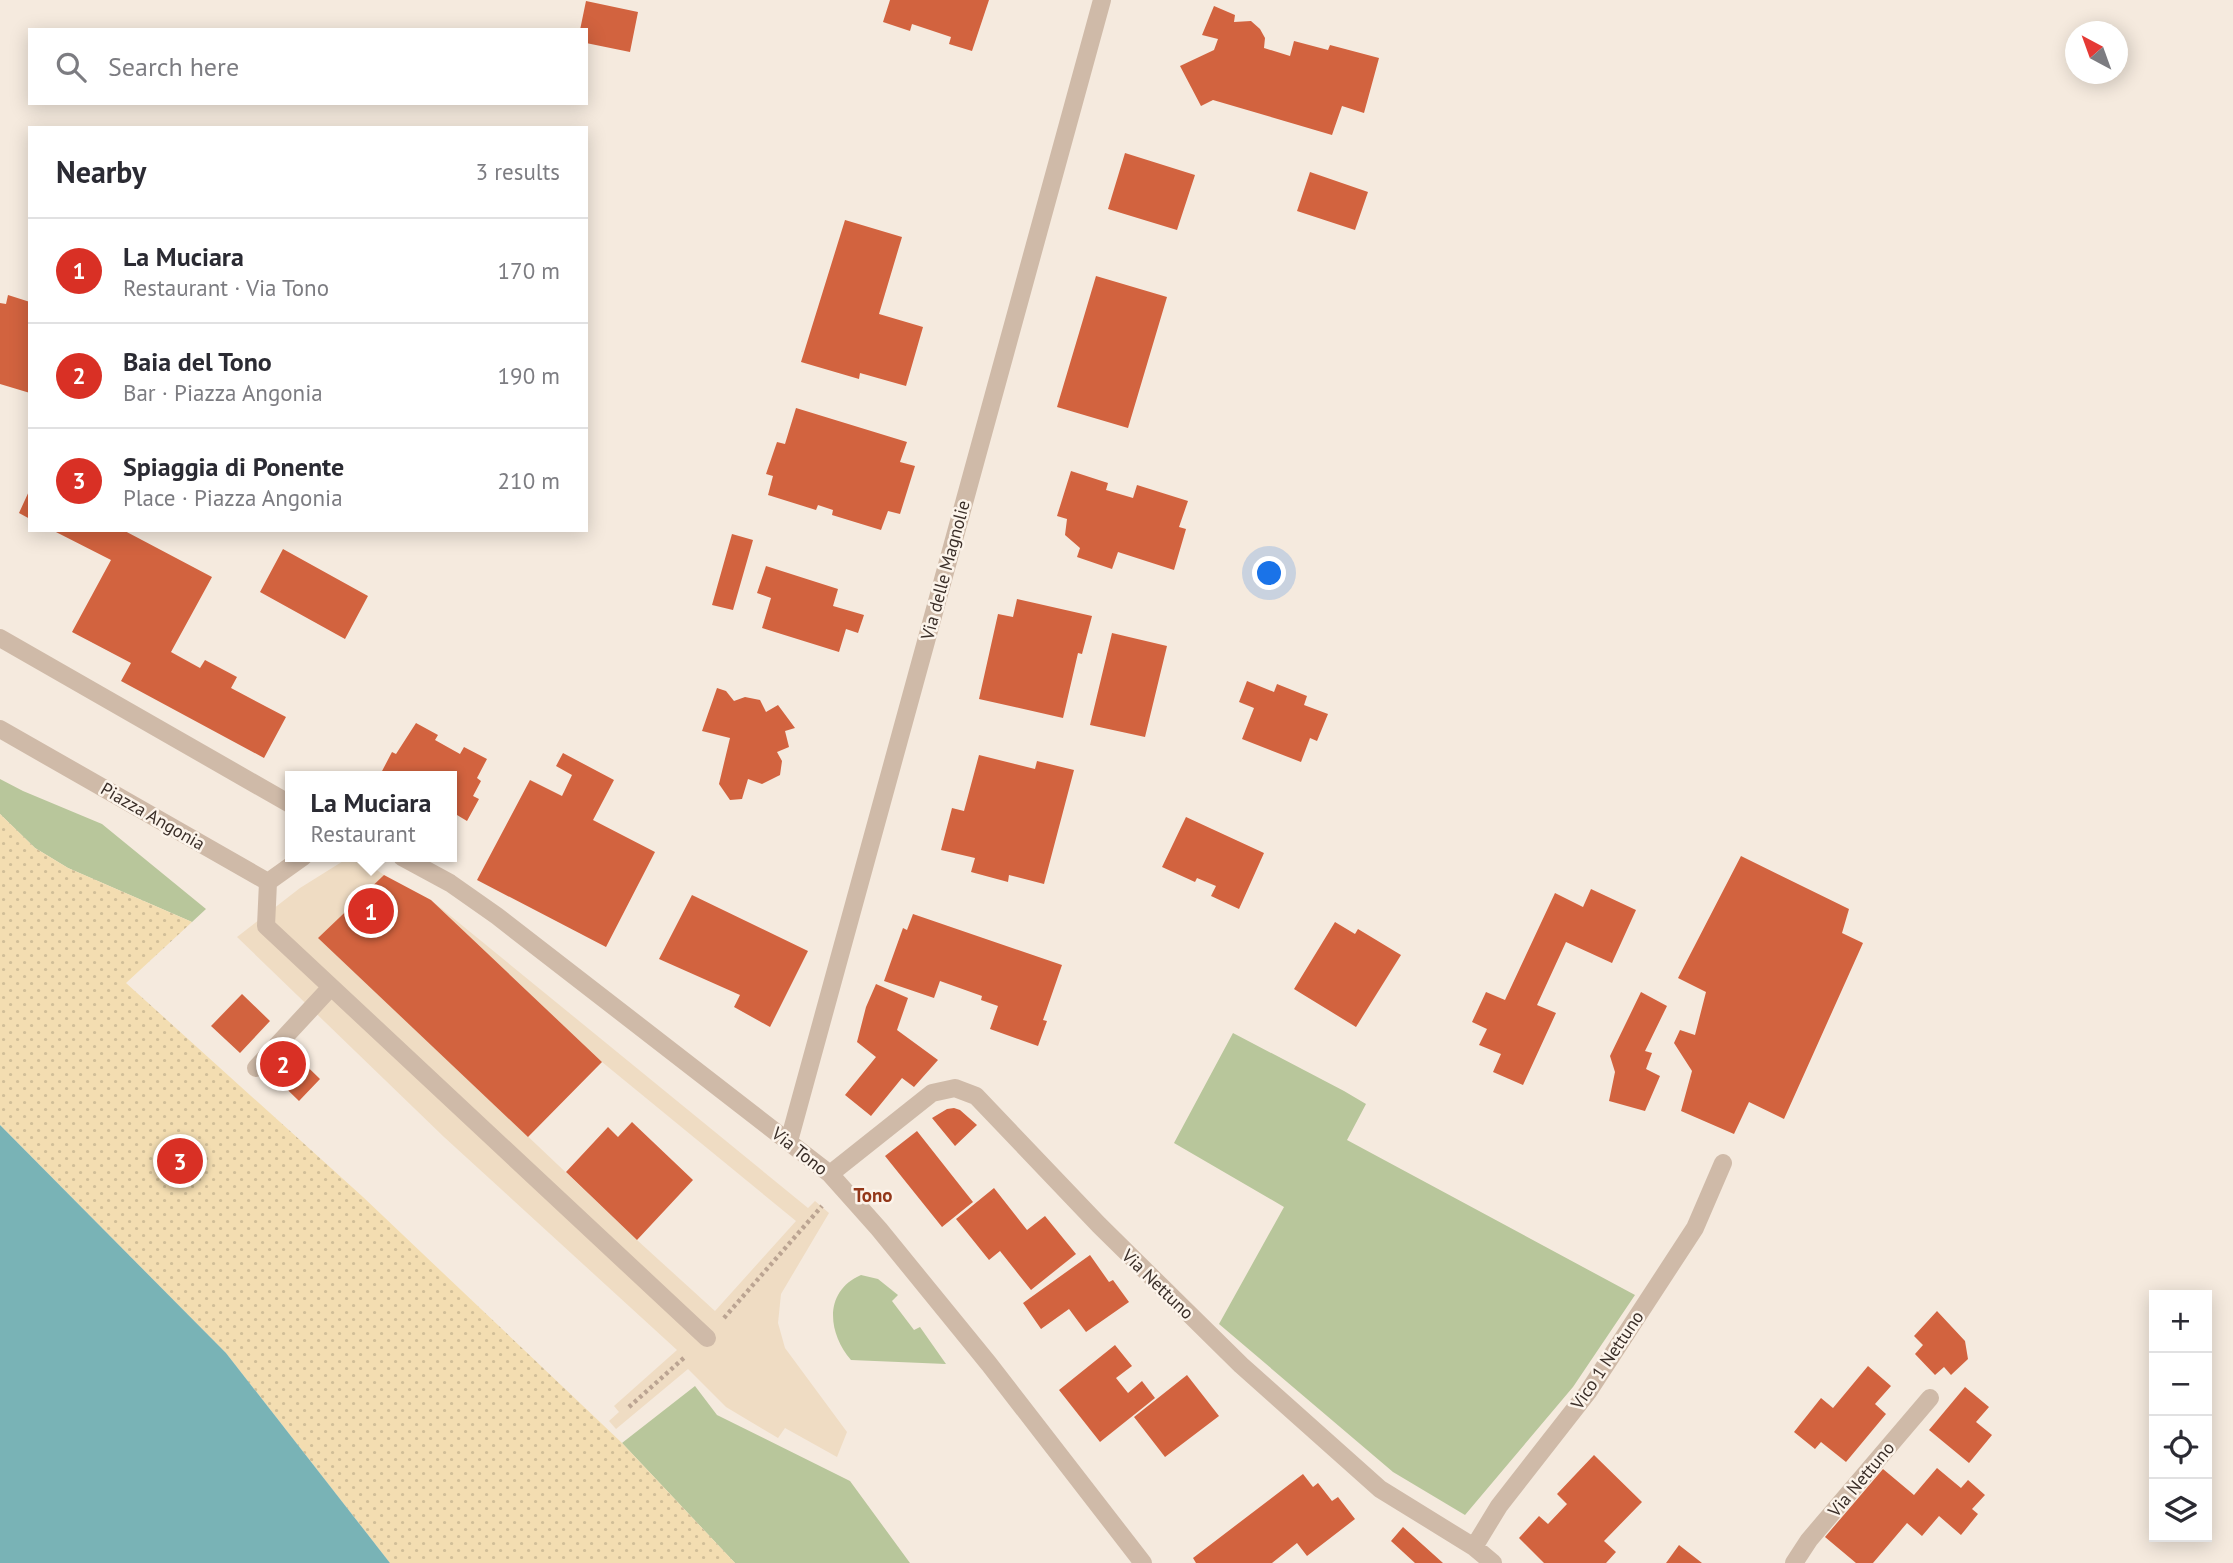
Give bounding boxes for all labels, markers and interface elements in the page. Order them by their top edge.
north arrow [2065,21,2128,84]
search box [28,28,588,105]
icon: search [52,48,90,86]
text: Search here [108,50,239,83]
text: Nearby [56,152,146,191]
text: 3 results [476,157,560,186]
text: La Muciara [123,240,244,273]
text: 1 [72,256,86,285]
text: 170 m [498,256,560,285]
text: Restaurant · Via Tono [123,273,329,302]
text: Baia del Tono [123,345,272,378]
text: 2 [72,361,86,390]
text: 190 m [498,361,560,390]
text: Bar · Piazza Angonia [123,378,323,407]
text: Spiaggia di Ponente [123,450,344,483]
text: 3 [72,466,86,495]
text: 210 m [498,466,560,495]
text: Place · Piazza Angonia [123,483,343,512]
street label: Via delle Magnolie [915,498,975,643]
your location [1252,556,1286,590]
popup [285,771,457,862]
street label: Piazza Angonia [97,777,209,855]
text: La Muciara [311,786,431,819]
text: Restaurant [311,819,416,848]
pin: 1 [348,885,394,937]
pin: 2 [260,1038,306,1090]
street label: Via Tono [766,1121,833,1180]
pin: 3 [157,1135,203,1187]
district label: Tono [853,1183,893,1207]
street label: Via Nettuno [1116,1243,1199,1324]
map controls [2149,1290,2212,1542]
button: + [2149,1290,2212,1353]
street label: Vico 1 Nettuno [1565,1306,1649,1415]
button: − [2149,1353,2212,1416]
button: locate [2149,1416,2212,1479]
street label: Via Nettuno [1822,1437,1899,1522]
button: layers [2149,1479,2212,1542]

